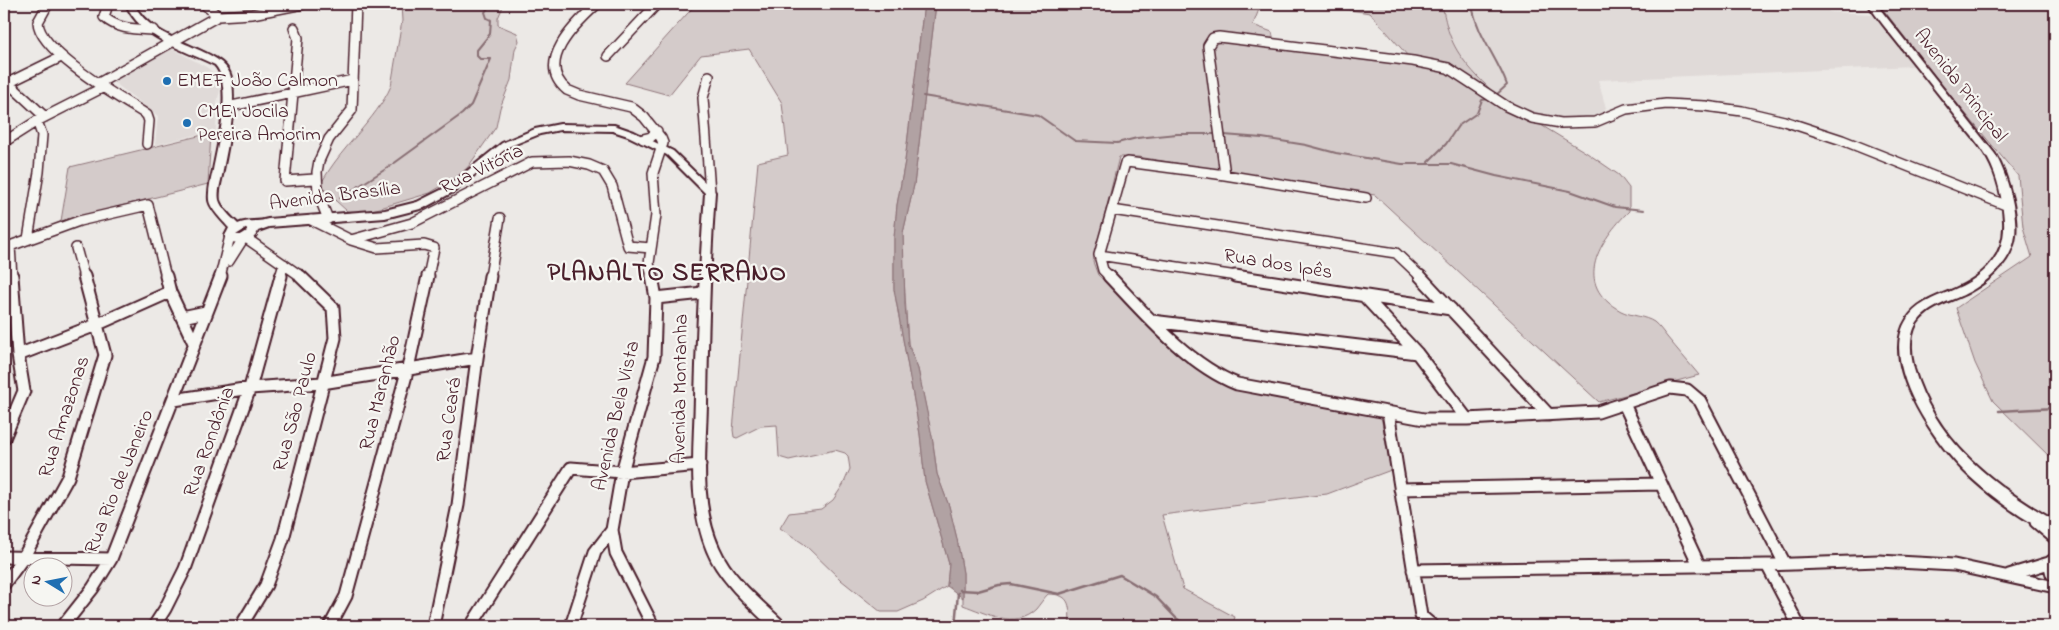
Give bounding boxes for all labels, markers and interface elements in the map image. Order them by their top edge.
street label: Avenida Principal [1906,23,2014,149]
place label: EMEF João Calmon [177,67,338,96]
marker: EMEF João Calmon [161,75,173,87]
place label: CMEI Jocila Pereira Amorim [197,98,321,150]
marker: CMEI Jocila Pereira Amorim [181,117,193,129]
street label: Rua Vitória [435,137,529,203]
street label: Avenida Brasília [268,175,402,219]
street label: Rua dos Ipês [1222,242,1334,288]
district label: PLANALTO SERRANO [547,256,787,292]
street label: Avenida Montanha [665,314,697,464]
street label: Rua Maranhão [353,332,409,454]
street label: Avenida Bela Vista [586,338,648,494]
street label: Rua São Paulo [266,349,326,475]
street label: Rua Amazonas [32,352,98,482]
street label: Rua Ceará [430,376,470,464]
street label: Rua Rondônia [177,383,243,501]
street label: Rua Rio de Janeiro [78,406,162,558]
north arrow [22,558,72,608]
text: N [26,574,48,586]

